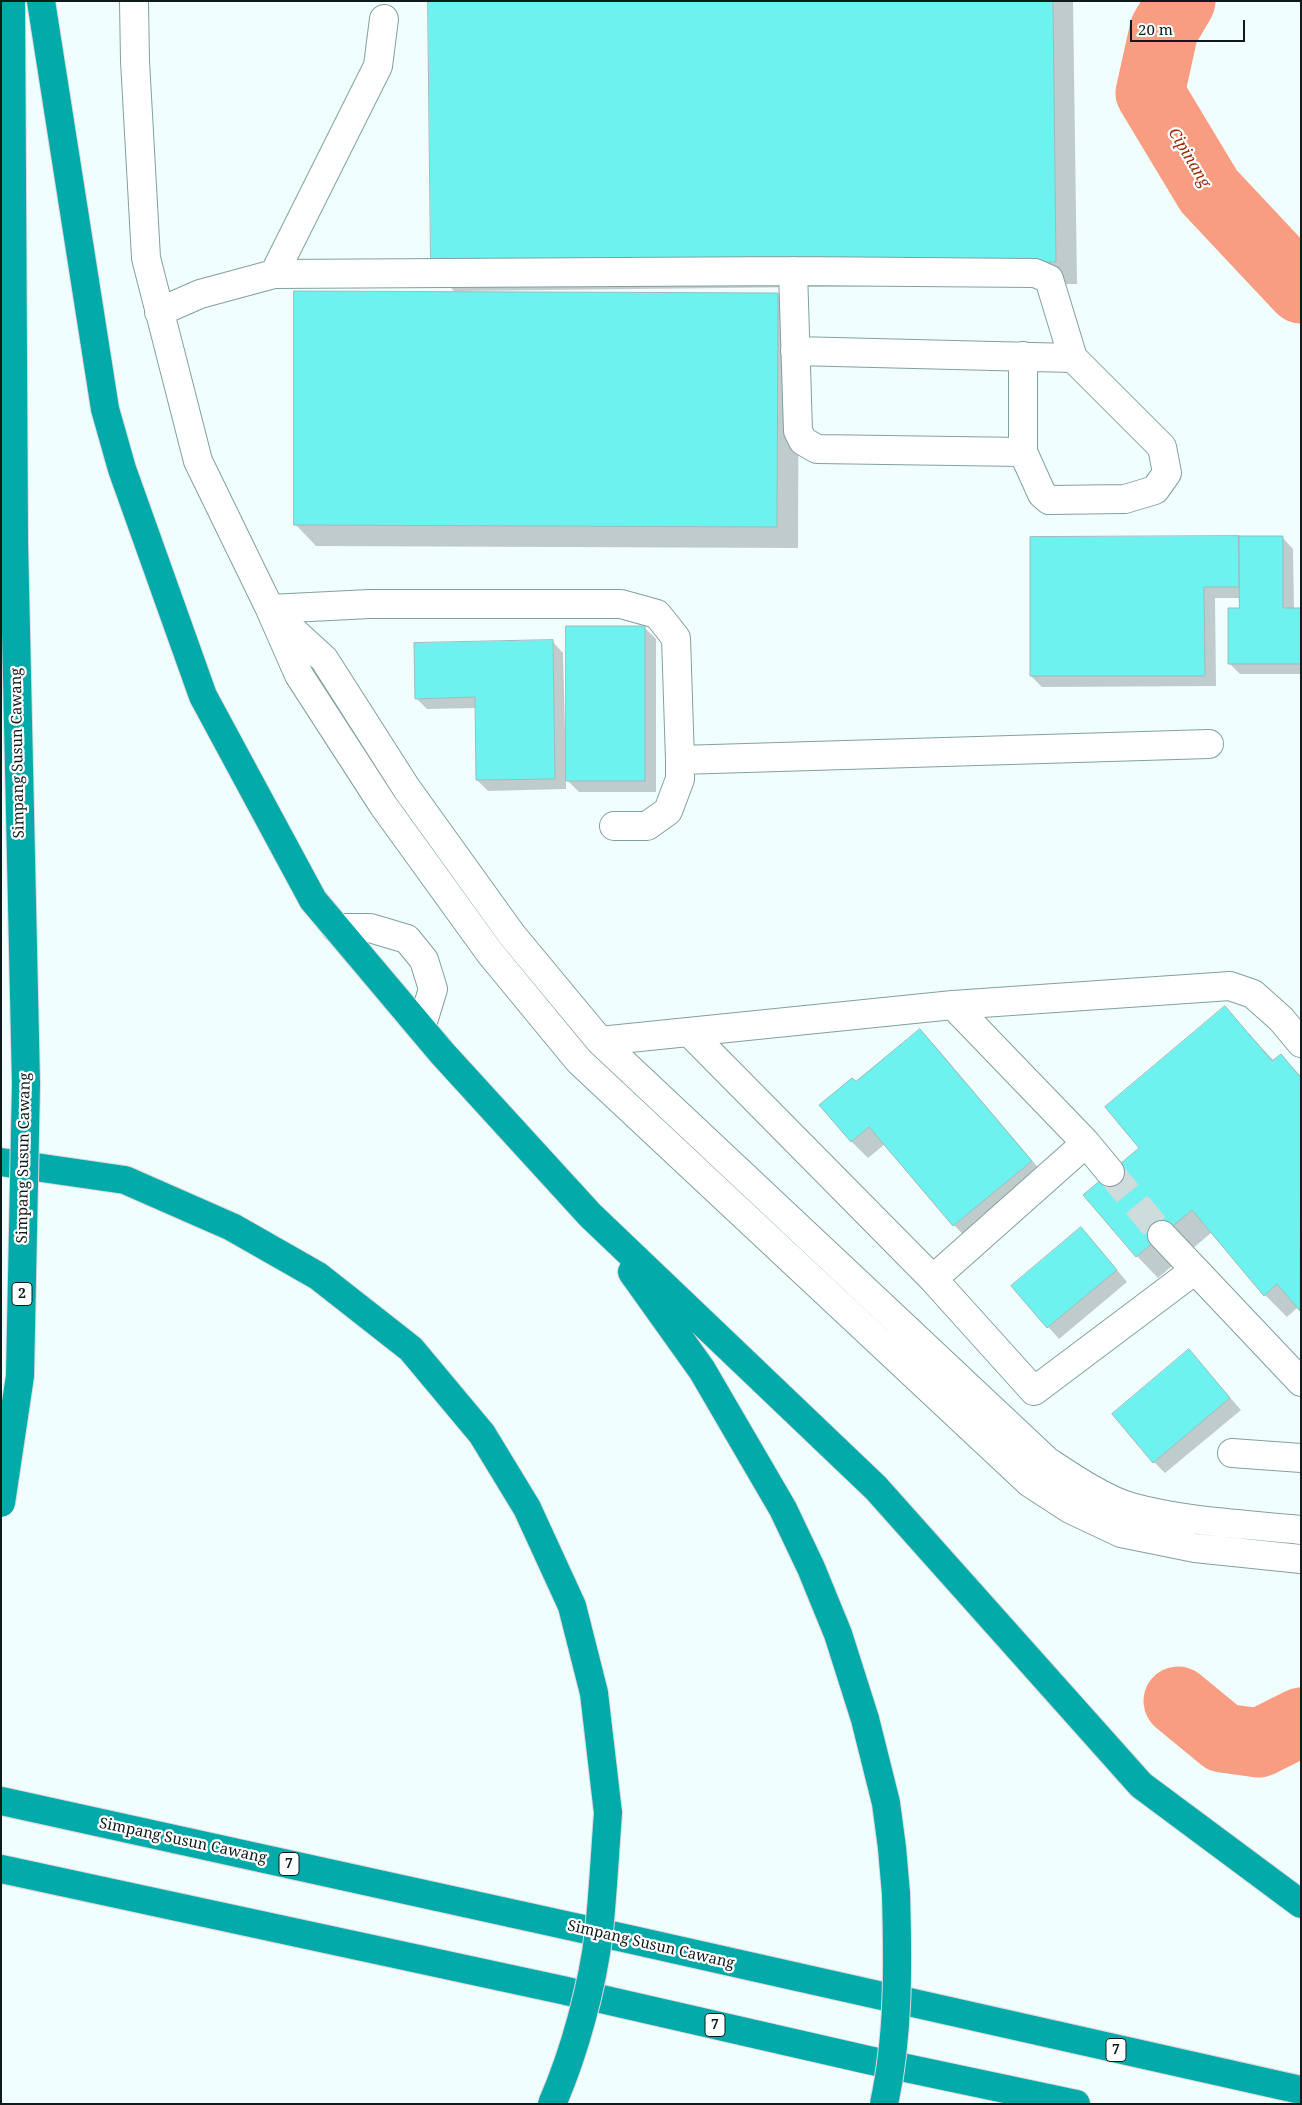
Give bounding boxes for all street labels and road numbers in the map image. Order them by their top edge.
street label: Simpang Susun Cawang [8,667,28,839]
street label: Simpang Susun Cawang [14,1072,34,1244]
road number: 2 [12,1282,32,1306]
street label: Simpang Susun Cawang [98,1814,268,1868]
road number: 7 [279,1852,299,1876]
street label: Simpang Susun Cawang [566,1917,736,1973]
road number: 7 [705,2014,725,2036]
road number: 7 [1106,2038,1126,2062]

